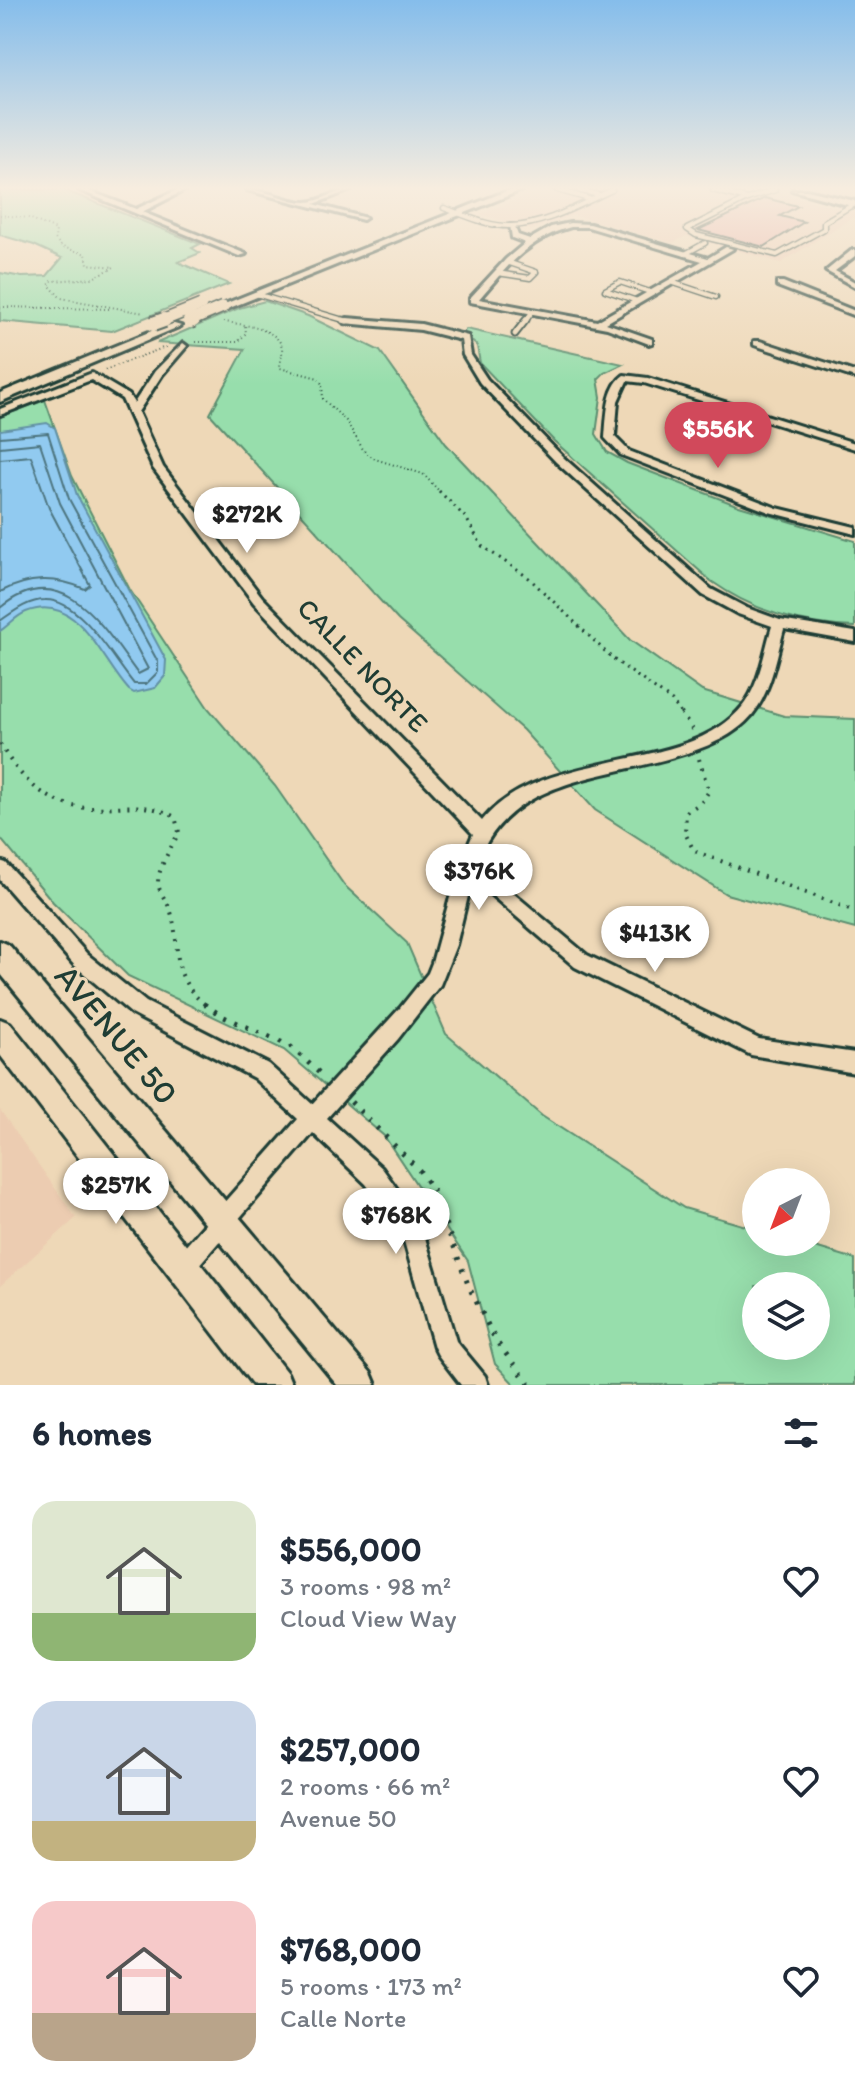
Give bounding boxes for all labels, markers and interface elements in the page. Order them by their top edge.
pin: $556K [662,402,774,470]
text: $556K [683,412,753,444]
pin: $272K [191,487,303,555]
text: $272K [212,497,282,529]
street label: CALLE NORTE [290,591,436,739]
pin: $376K [423,844,535,912]
text: $376K [444,854,514,886]
pin: $413K [599,906,711,974]
text: $413K [619,916,691,948]
street label: AVENUE 50 [46,956,187,1113]
pin: $257K [60,1158,172,1226]
text: $257K [81,1168,151,1200]
north arrow [742,1168,830,1256]
map controls [742,1168,830,1360]
pin: $768K [340,1188,452,1256]
text: $768K [361,1198,431,1230]
button: layers [742,1272,830,1360]
icon: filters [779,1411,823,1455]
text: 6 homes [32,1413,152,1454]
text: $556,000 [280,1529,422,1570]
icon: home [96,1533,192,1629]
icon: heart [779,1559,823,1603]
text: 3 rooms · 98 m² [280,1570,451,1602]
text: Cloud View Way [280,1602,456,1634]
text: $257,000 [280,1729,421,1770]
icon: home [96,1733,192,1829]
icon: heart [779,1759,823,1803]
text: 2 rooms · 66 m² [280,1770,450,1802]
text: Avenue 50 [280,1802,397,1834]
text: $768,000 [280,1929,422,1970]
icon: home [96,1933,192,2029]
icon: heart [779,1959,823,2003]
text: 5 rooms · 173 m² [280,1970,462,2002]
text: Calle Norte [280,2002,406,2034]

